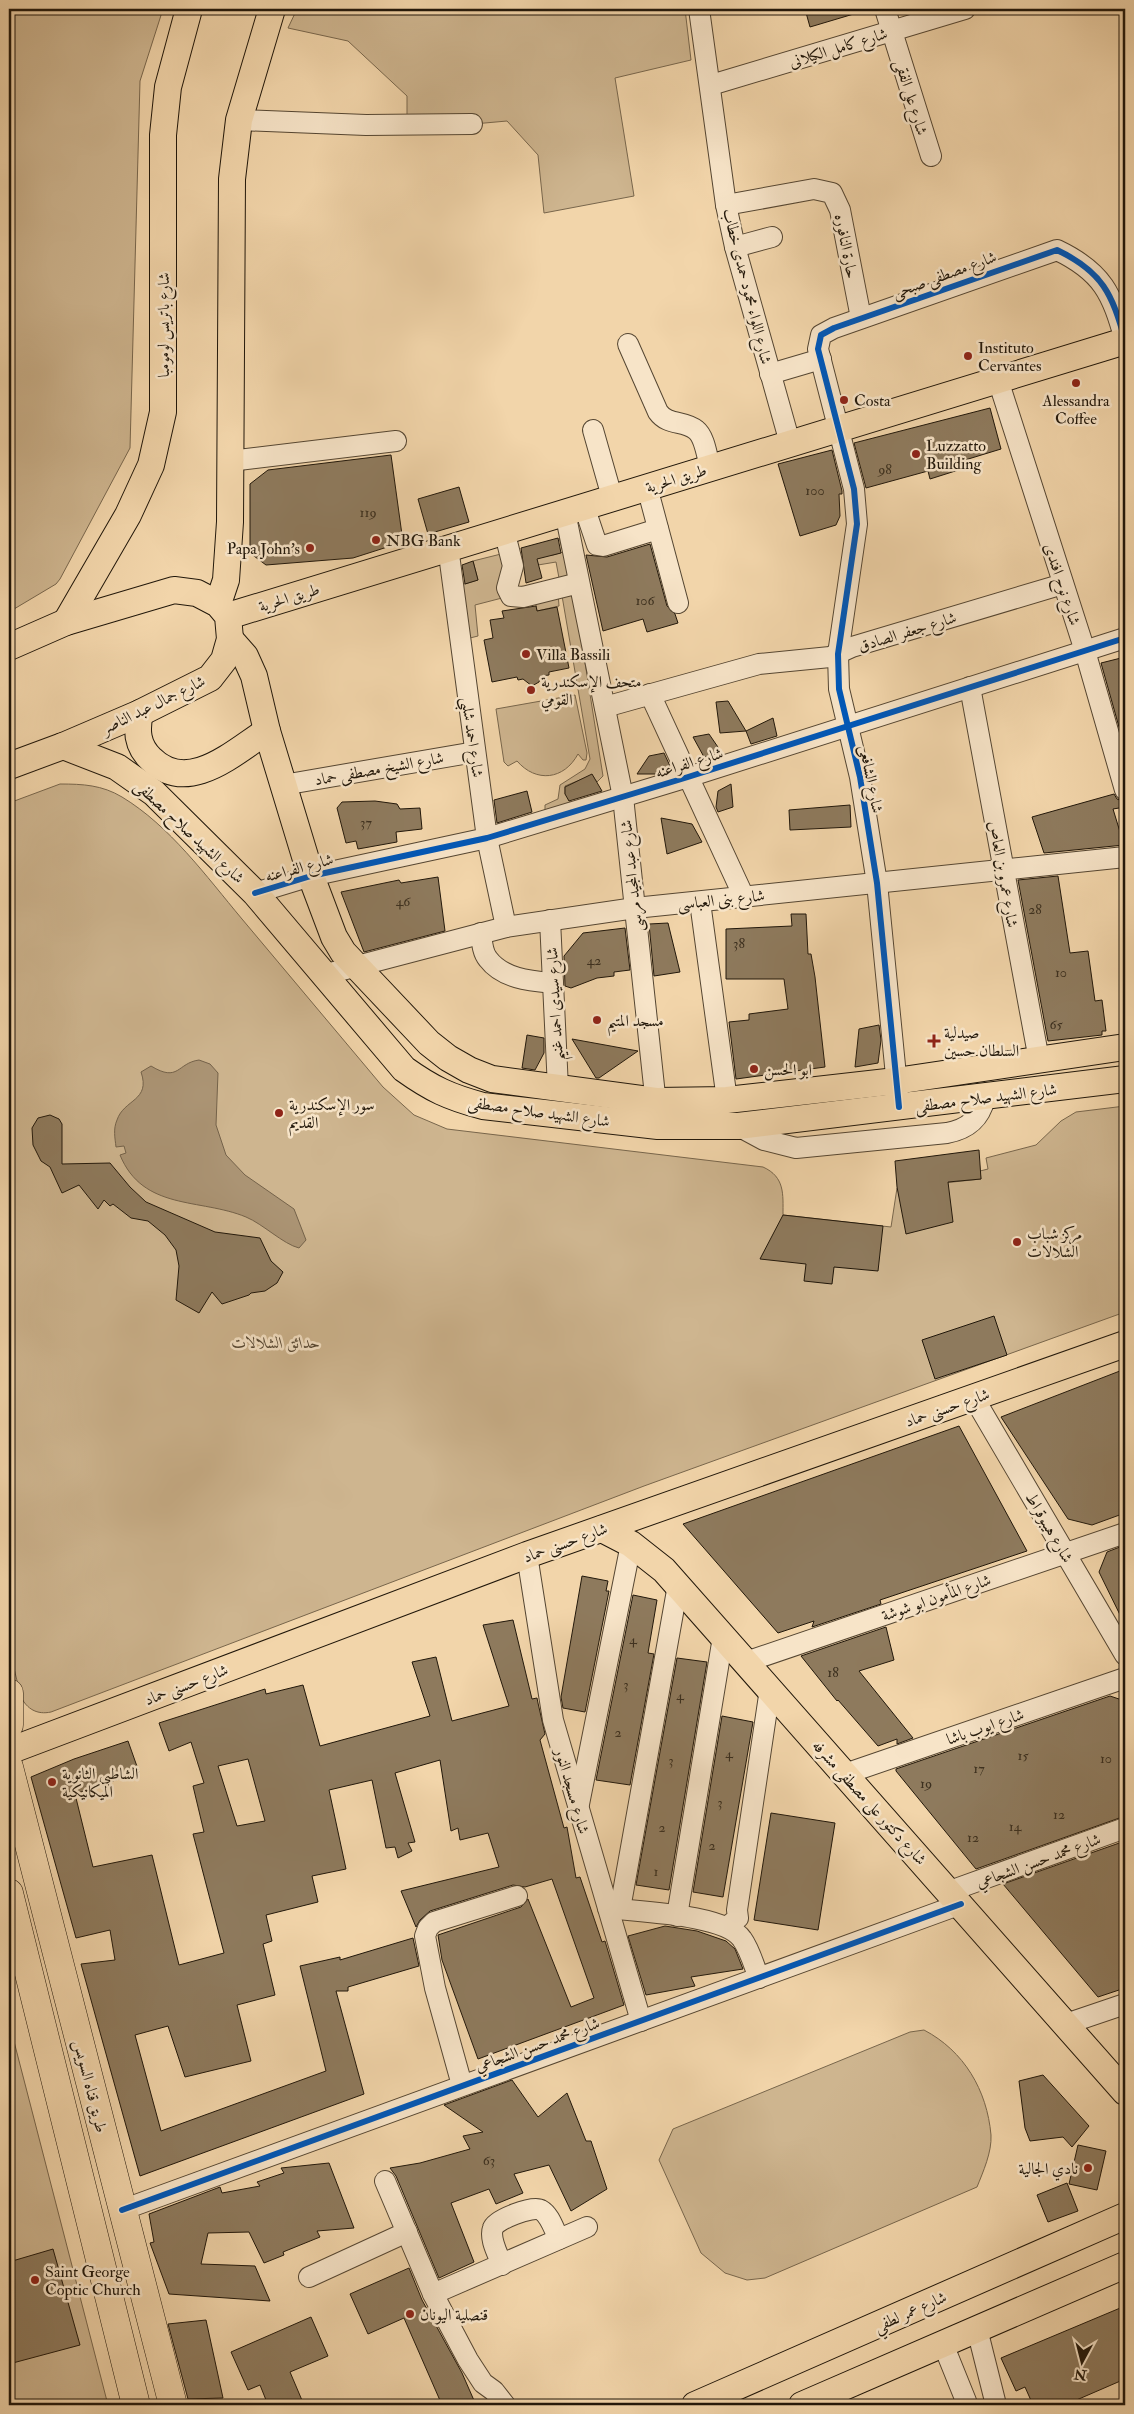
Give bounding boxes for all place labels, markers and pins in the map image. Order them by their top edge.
place label: Instituto Cervantes [978,338,1041,376]
marker: Instituto Cervantes [962,350,974,362]
marker: Alessandra Coffee [1070,377,1082,389]
place label: Costa [854,391,891,411]
place label: Alessandra Coffee [1041,391,1110,429]
marker: Costa [838,394,850,406]
place label: Luzzatto Building [926,436,986,474]
marker: Luzzatto Building [910,448,922,460]
place label: NBG Bank [386,531,461,551]
marker: NBG Bank [370,534,382,546]
place label: Papa John's [227,539,300,560]
marker: Papa John's [304,542,316,554]
place label: Villa Bassili [536,645,610,665]
marker: Villa Bassili [520,648,532,660]
place label: متحف الإسكندرية القومي [541,672,641,712]
marker: متحف الإسكندرية القومي [525,684,537,696]
place label: مسجد المتيم [607,1011,664,1037]
marker: مسجد المتيم [591,1014,603,1026]
place label: صيدلية السلطان حسين [944,1023,1019,1061]
marker: صيدلية السلطان حسين [928,1035,940,1047]
place label: ابو الحسن [764,1060,812,1081]
marker: ابو الحسن [748,1063,760,1075]
place label: سور الإسكندرية القديم [289,1095,374,1137]
marker: سور الإسكندرية القديم [273,1107,285,1119]
place label: مركز شباب الشلالات [1027,1224,1082,1262]
marker: مركز شباب الشلالات [1011,1236,1023,1248]
place label: الشاطبي الثانوية الميكانيكية [62,1764,139,1802]
marker: الشاطبي الثانوية الميكانيكية [46,1776,58,1788]
place label: نادي الجالية [1019,2159,1078,2181]
marker: نادي الجالية [1082,2162,1094,2174]
place label: Saint George Coptic Church [45,2262,141,2301]
marker: Saint George Coptic Church [29,2274,41,2286]
place label: قنصلية اليونان [420,2305,488,2325]
marker: قنصلية اليونان [404,2308,416,2320]

